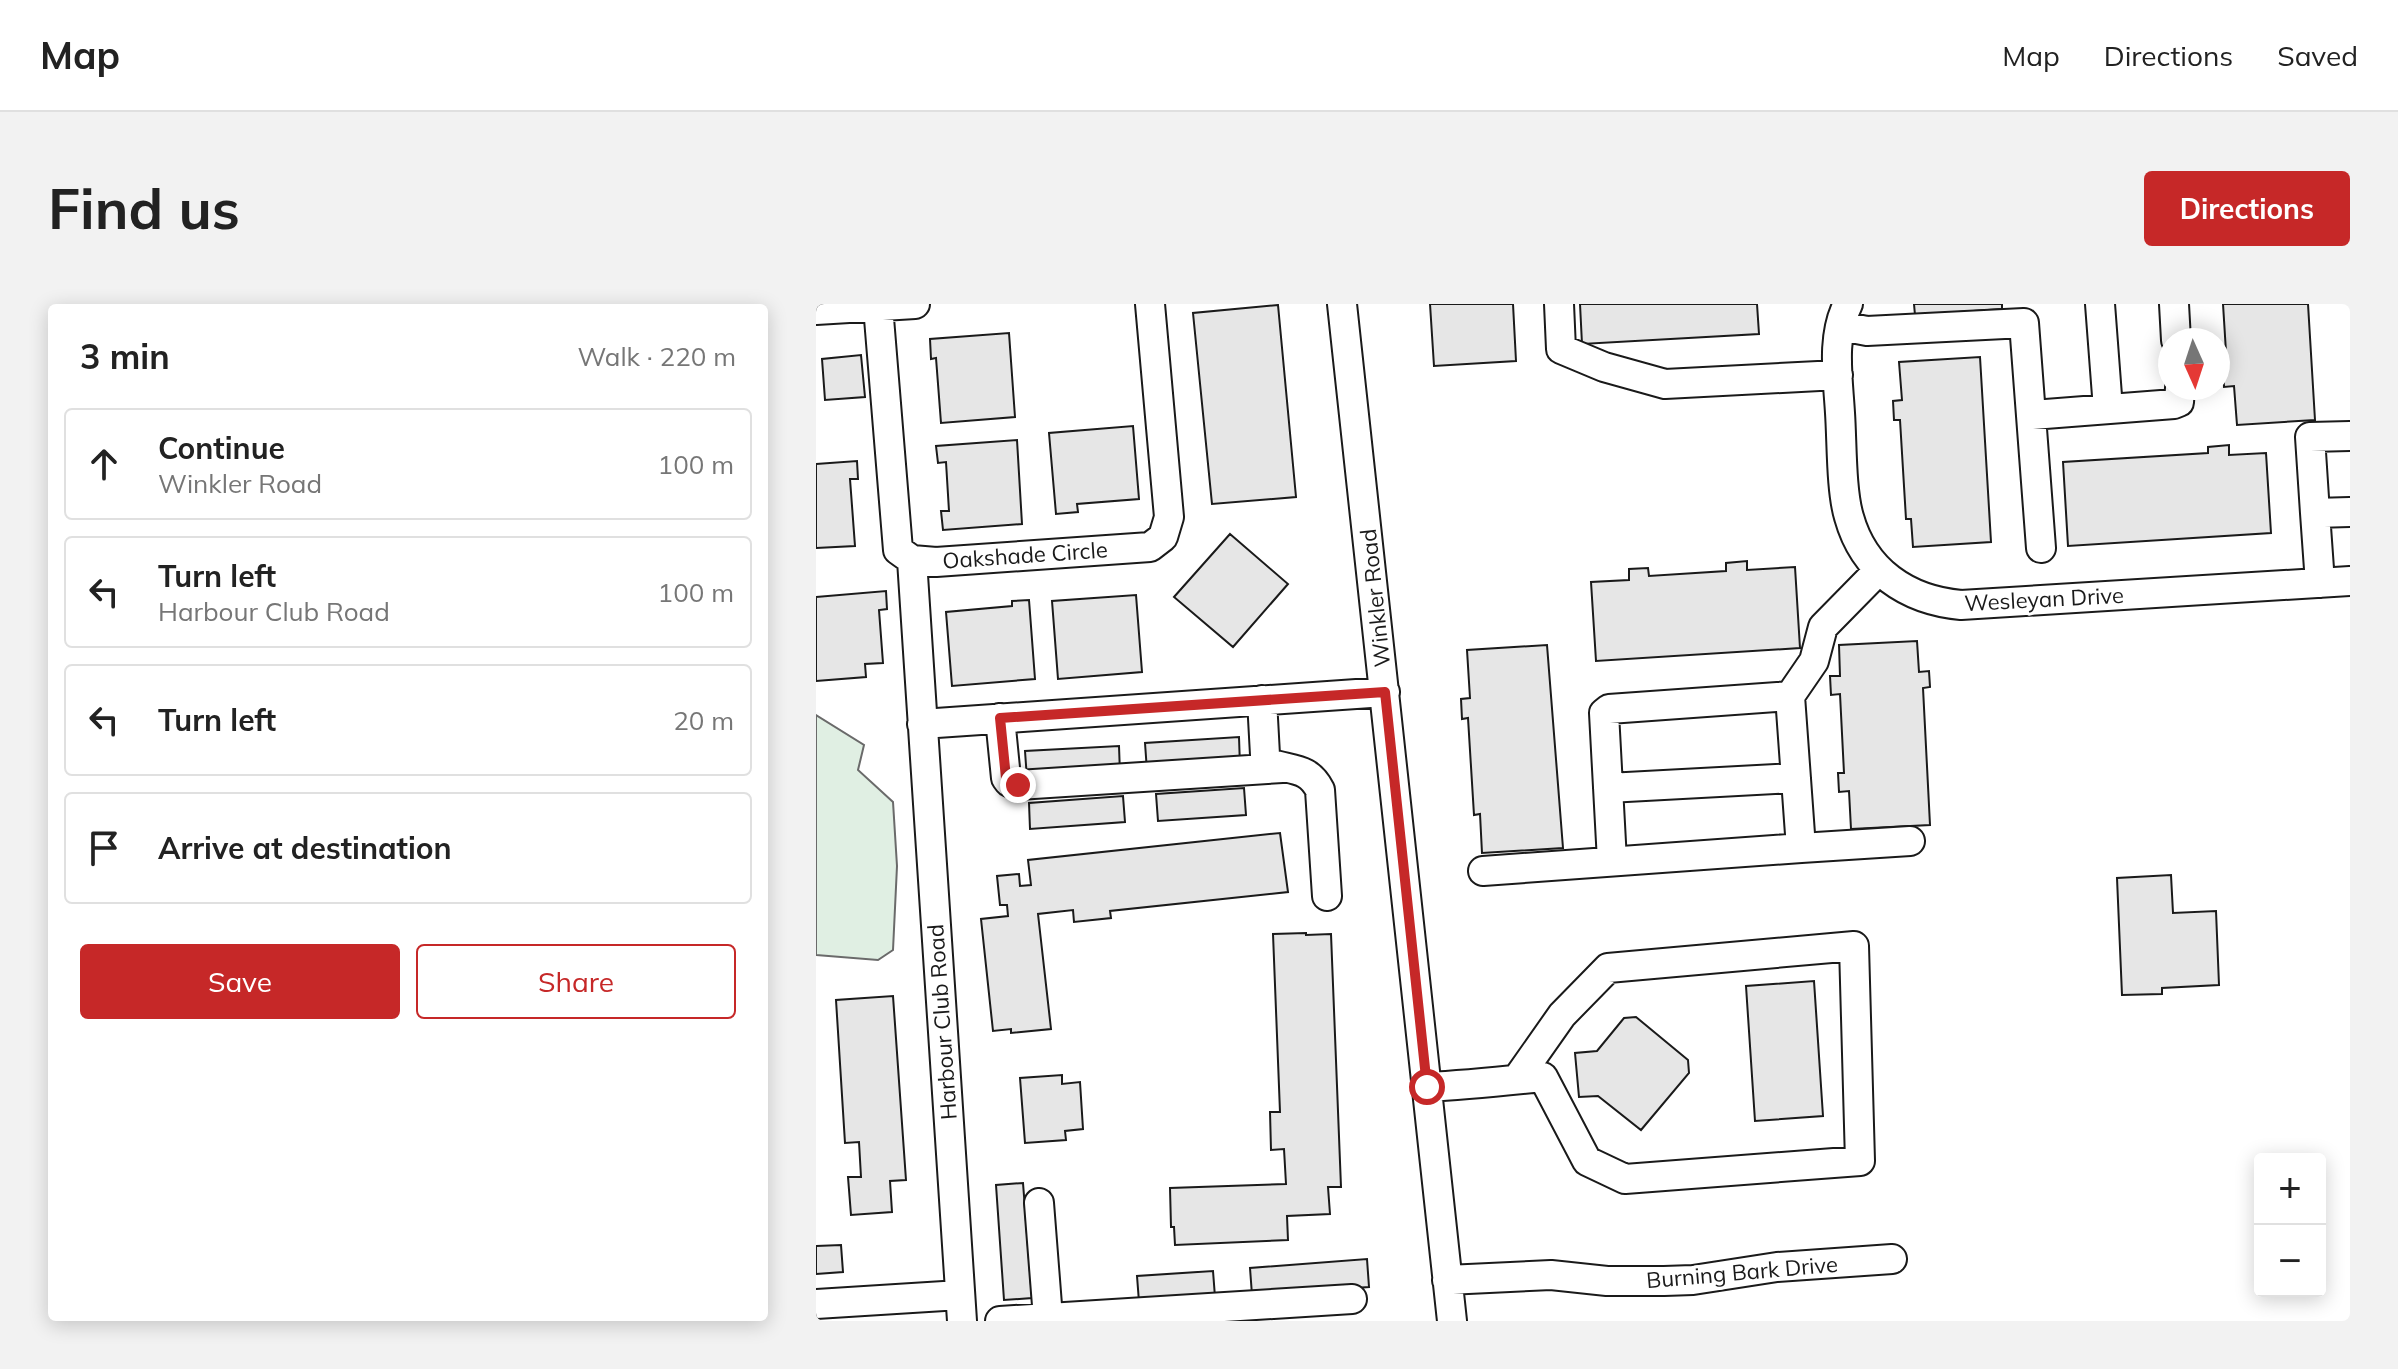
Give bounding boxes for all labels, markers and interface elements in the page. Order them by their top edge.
text: Map [40,31,120,79]
text: Map [2002,38,2060,73]
text: Directions [2104,38,2233,73]
text: Saved [2277,38,2358,73]
button: Directions [2144,171,2350,246]
text: Find us [48,173,240,243]
north arrow [2158,328,2230,400]
text: 3 min [80,335,170,378]
text: Walk · 220 m [577,340,736,373]
text: Continue [158,429,285,467]
icon: ahead [82,442,126,486]
text: 100 m [658,448,734,481]
text: Winkler Road [158,467,322,500]
street label: Winkler Road [1354,528,1396,668]
street label: Oakshade Circle [941,535,1109,575]
text: Turn left [158,557,276,595]
icon: left [82,570,126,614]
text: 100 m [658,576,734,609]
street label: Wesleyan Drive [1964,581,2124,617]
text: Harbour Club Road [158,595,390,628]
icon: left [82,698,126,742]
text: Turn left [158,701,276,739]
text: 20 m [673,704,734,737]
route end [1000,767,1036,803]
icon: arrive [82,826,126,870]
text: Arrive at destination [158,829,452,867]
street label: Harbour Club Road [921,923,963,1121]
button: Save [80,944,400,1019]
button: Share [416,944,736,1019]
route start [1409,1069,1445,1105]
map controls [2254,1153,2326,1297]
button: + [2254,1153,2326,1225]
button: − [2254,1225,2326,1297]
street label: Burning Bark Drive [1645,1250,1839,1294]

